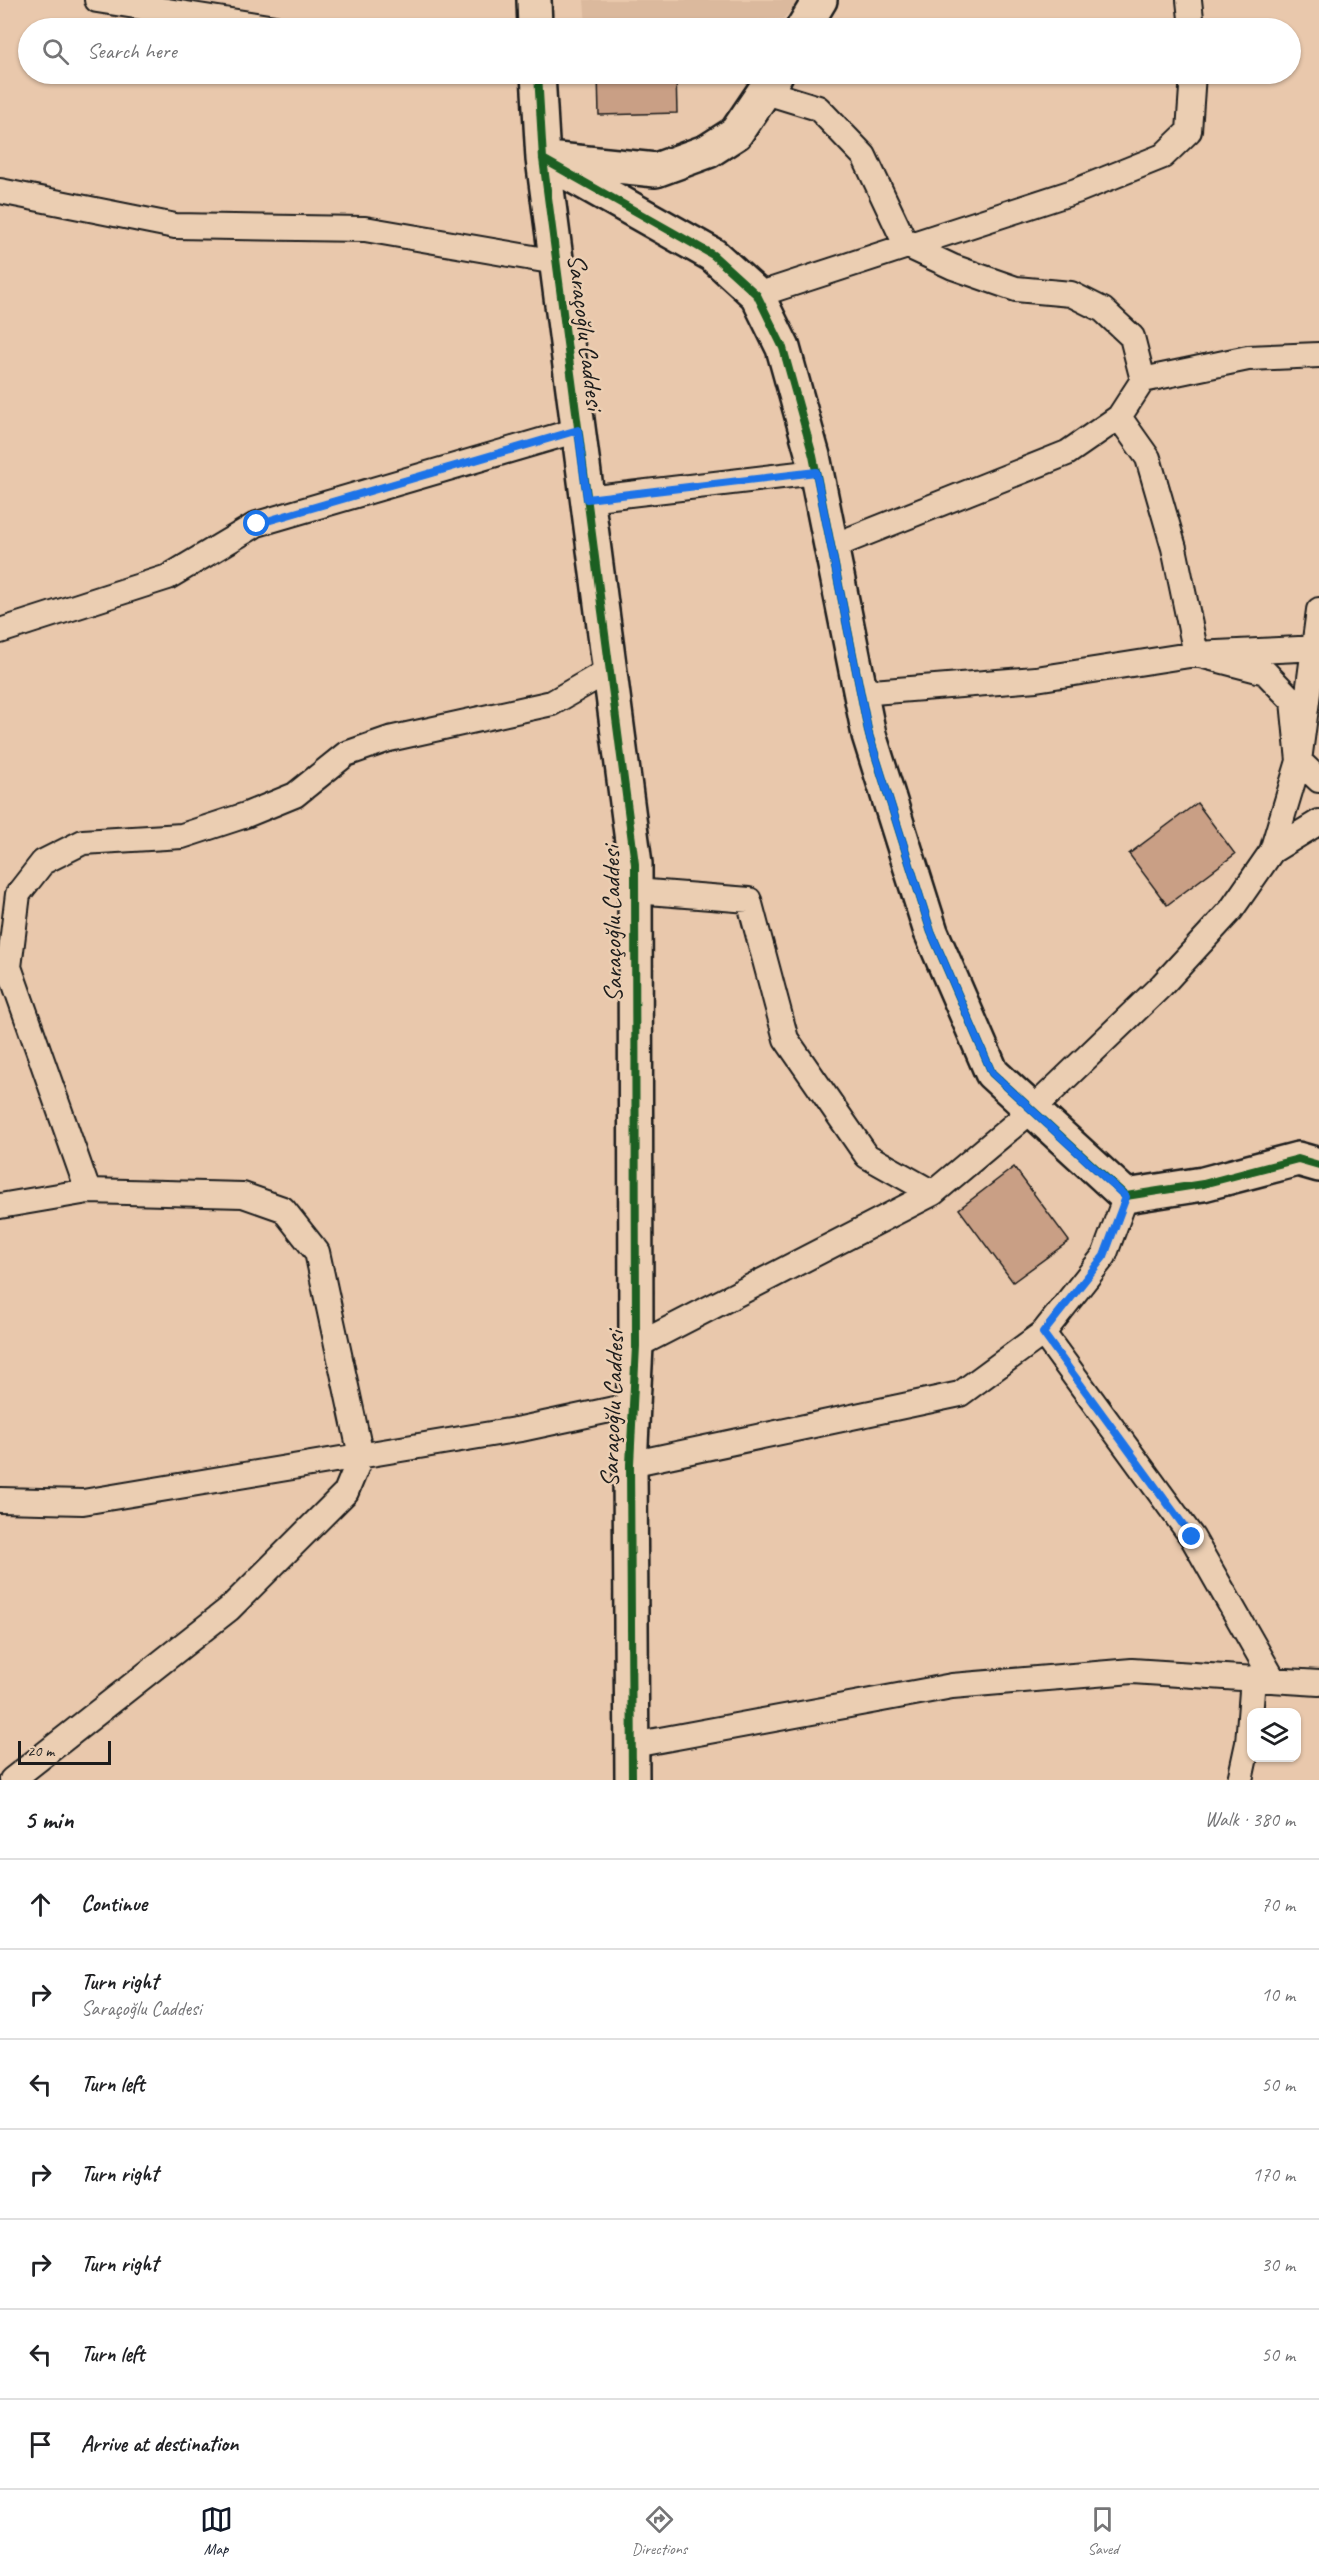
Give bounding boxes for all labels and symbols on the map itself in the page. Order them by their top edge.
street label: Saraçoğlu Caddesi [560,252,612,415]
route start [243,510,269,536]
street label: Saraçoğlu Caddesi [594,842,630,1003]
street label: Saraçoğlu Caddesi [593,1327,631,1488]
route end [1178,1523,1204,1549]
scale bar [18,1738,111,1766]

